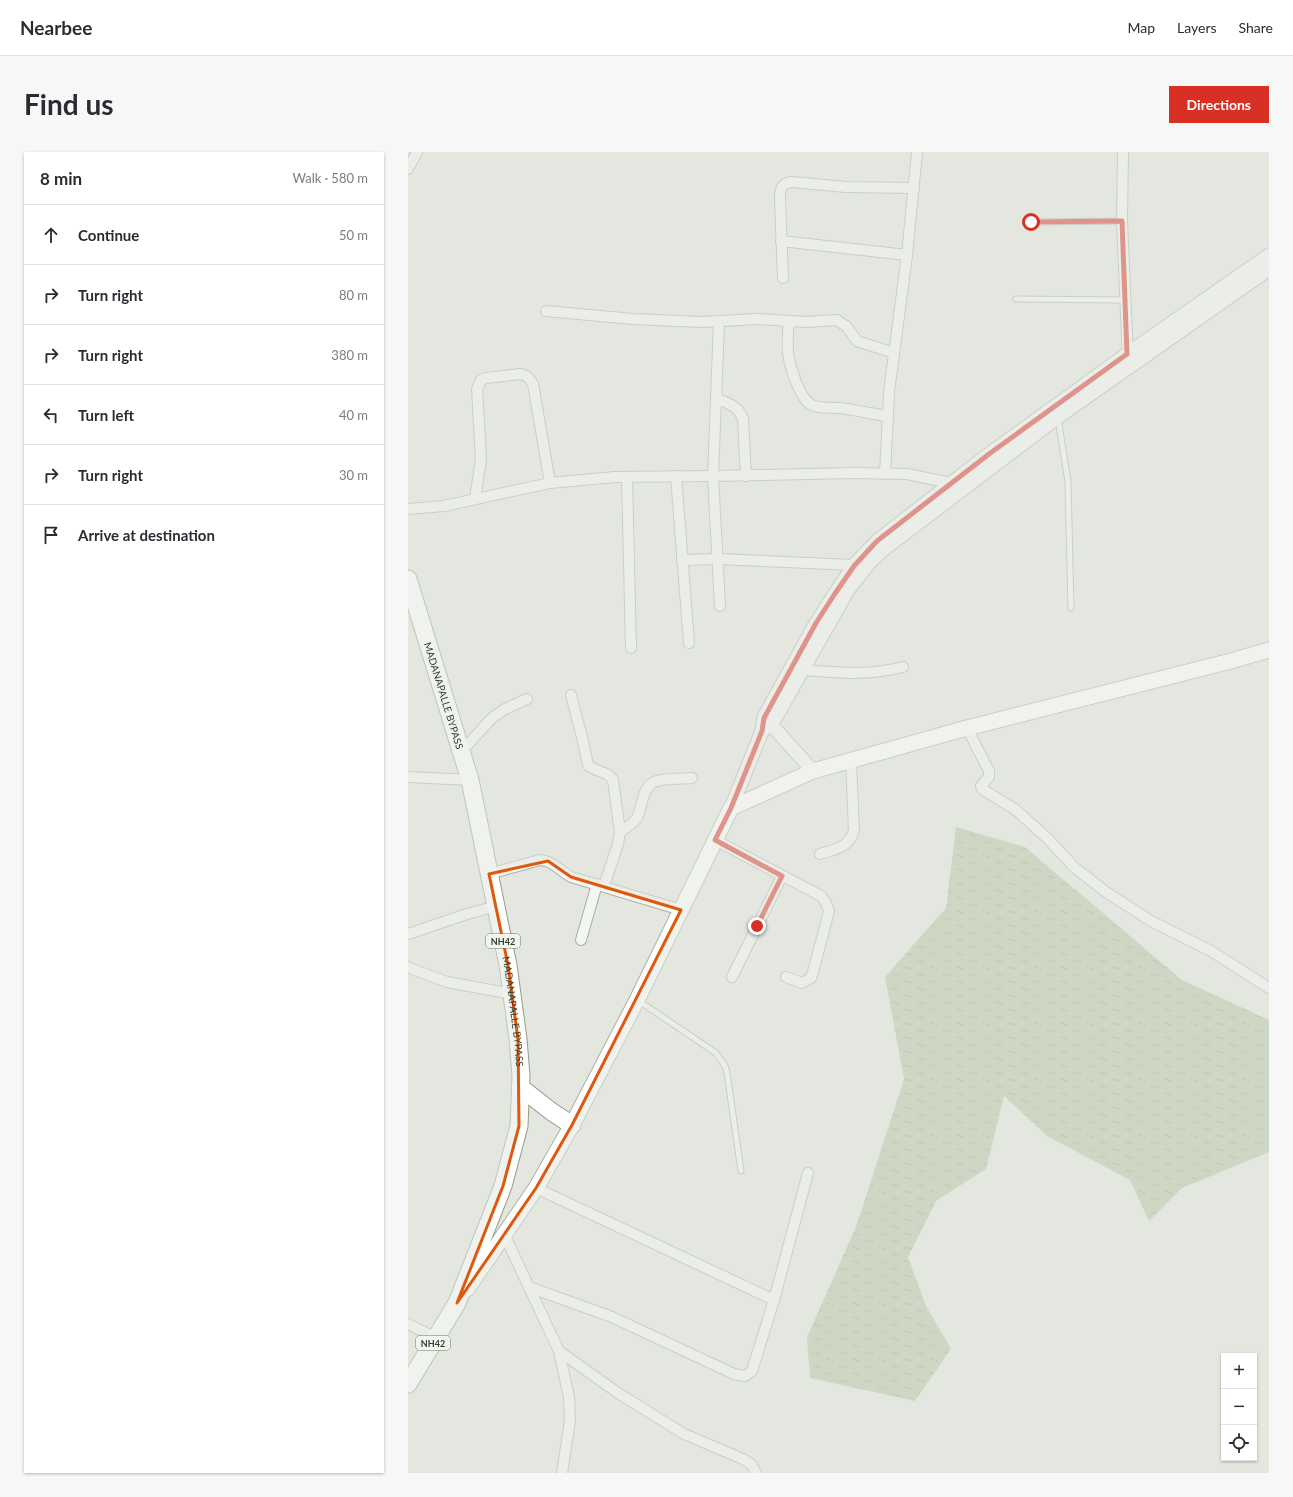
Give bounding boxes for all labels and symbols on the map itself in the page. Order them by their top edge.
route start [1022,213,1040,231]
street label: MADANAPALLE BYPASS [422,641,466,751]
route end [748,917,766,935]
road number: NH42 [486,934,520,948]
street label: MADANAPALLE BYPASS [500,955,526,1067]
road number: NH42 [416,1336,450,1350]

